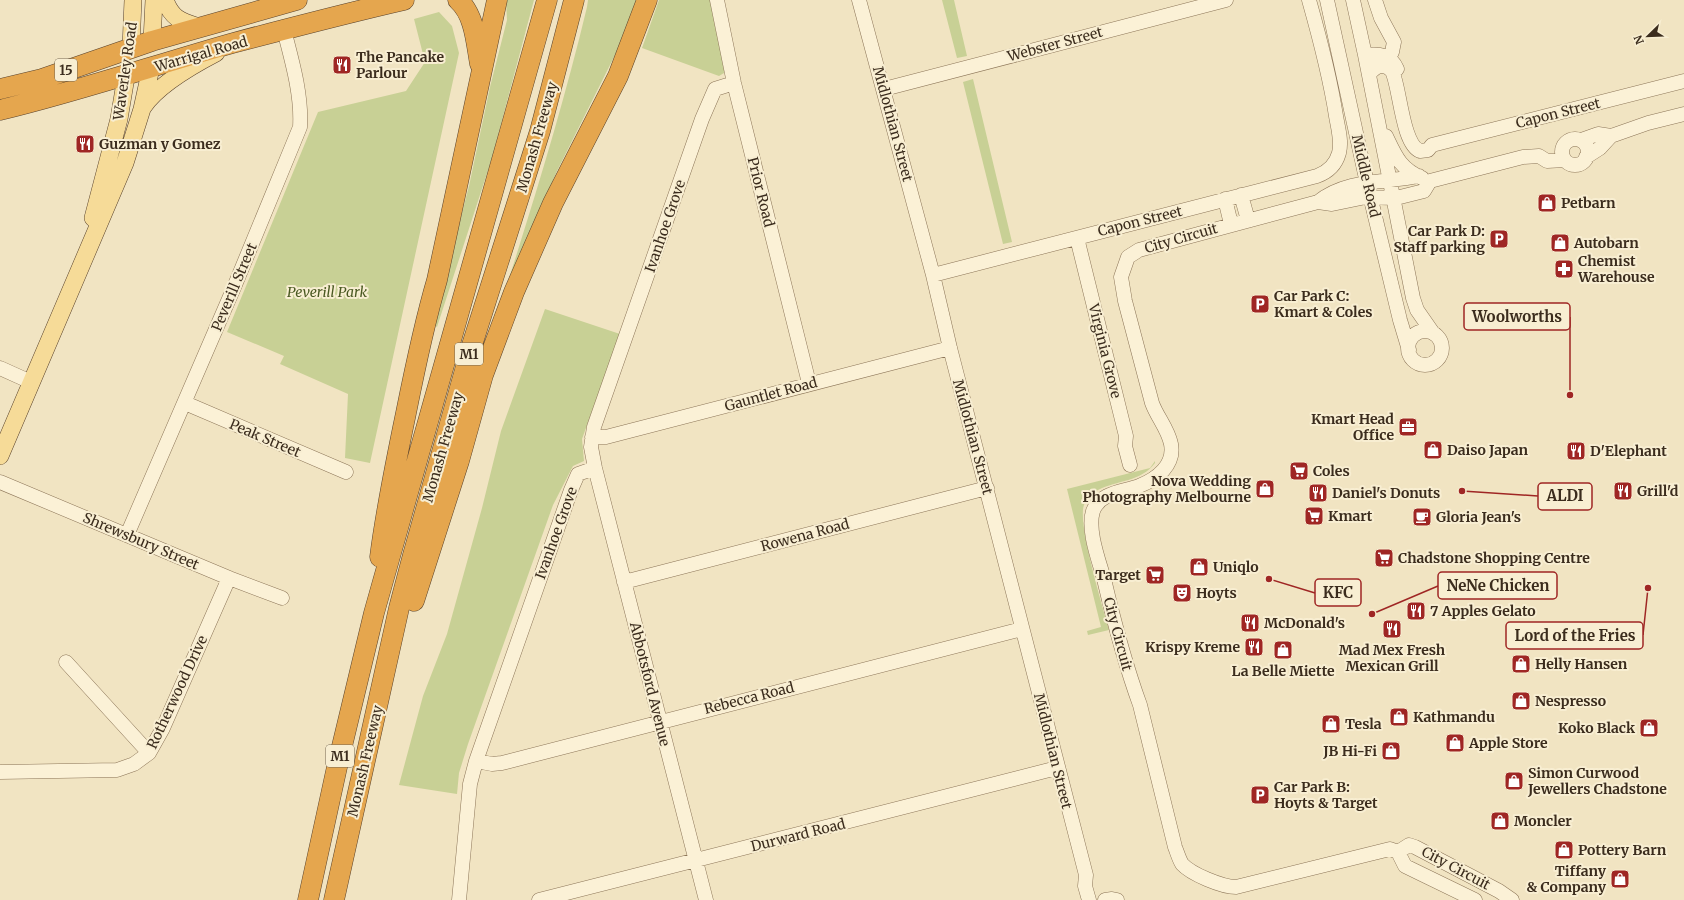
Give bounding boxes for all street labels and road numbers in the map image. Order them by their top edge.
street label: Waverley Road [109,20,141,122]
street label: Webster Street [1004,22,1105,66]
street label: Warrigal Road [152,32,250,76]
road number: 15 [55,59,77,81]
street label: Midlothian Street [869,64,917,184]
street label: Monash Freeway [513,79,562,194]
street label: Capon Street [1514,94,1603,132]
street label: Middle Road [1348,133,1384,220]
street label: Prior Road [744,155,779,229]
street label: Ivanhoe Grove [641,177,689,275]
street label: Capon Street [1096,202,1185,240]
street label: City Circuit [1142,219,1220,257]
street label: Peverill Street [207,240,261,334]
street label: Virginia Grove [1084,301,1125,400]
road number: M1 [455,343,483,365]
street label: Gauntlet Road [723,373,820,415]
street label: Midlothian Street [949,377,997,497]
street label: Monash Freeway [419,389,468,504]
street label: Peak Street [227,415,304,461]
street label: Ivanhoe Grove [531,484,581,582]
street label: Shrewsbury Street [80,508,202,574]
street label: Rowena Road [759,514,852,555]
street label: City Circuit [1100,595,1137,673]
street label: Abbotsford Avenue [626,619,674,748]
street label: Rotherwood Drive [143,632,211,752]
street label: Rebecca Road [702,678,796,718]
street label: Midlothian Street [1030,691,1076,811]
street label: Monash Freeway [343,702,387,819]
road number: M1 [326,745,354,767]
street label: Durward Road [749,814,848,855]
street label: City Circuit [1419,842,1494,894]

